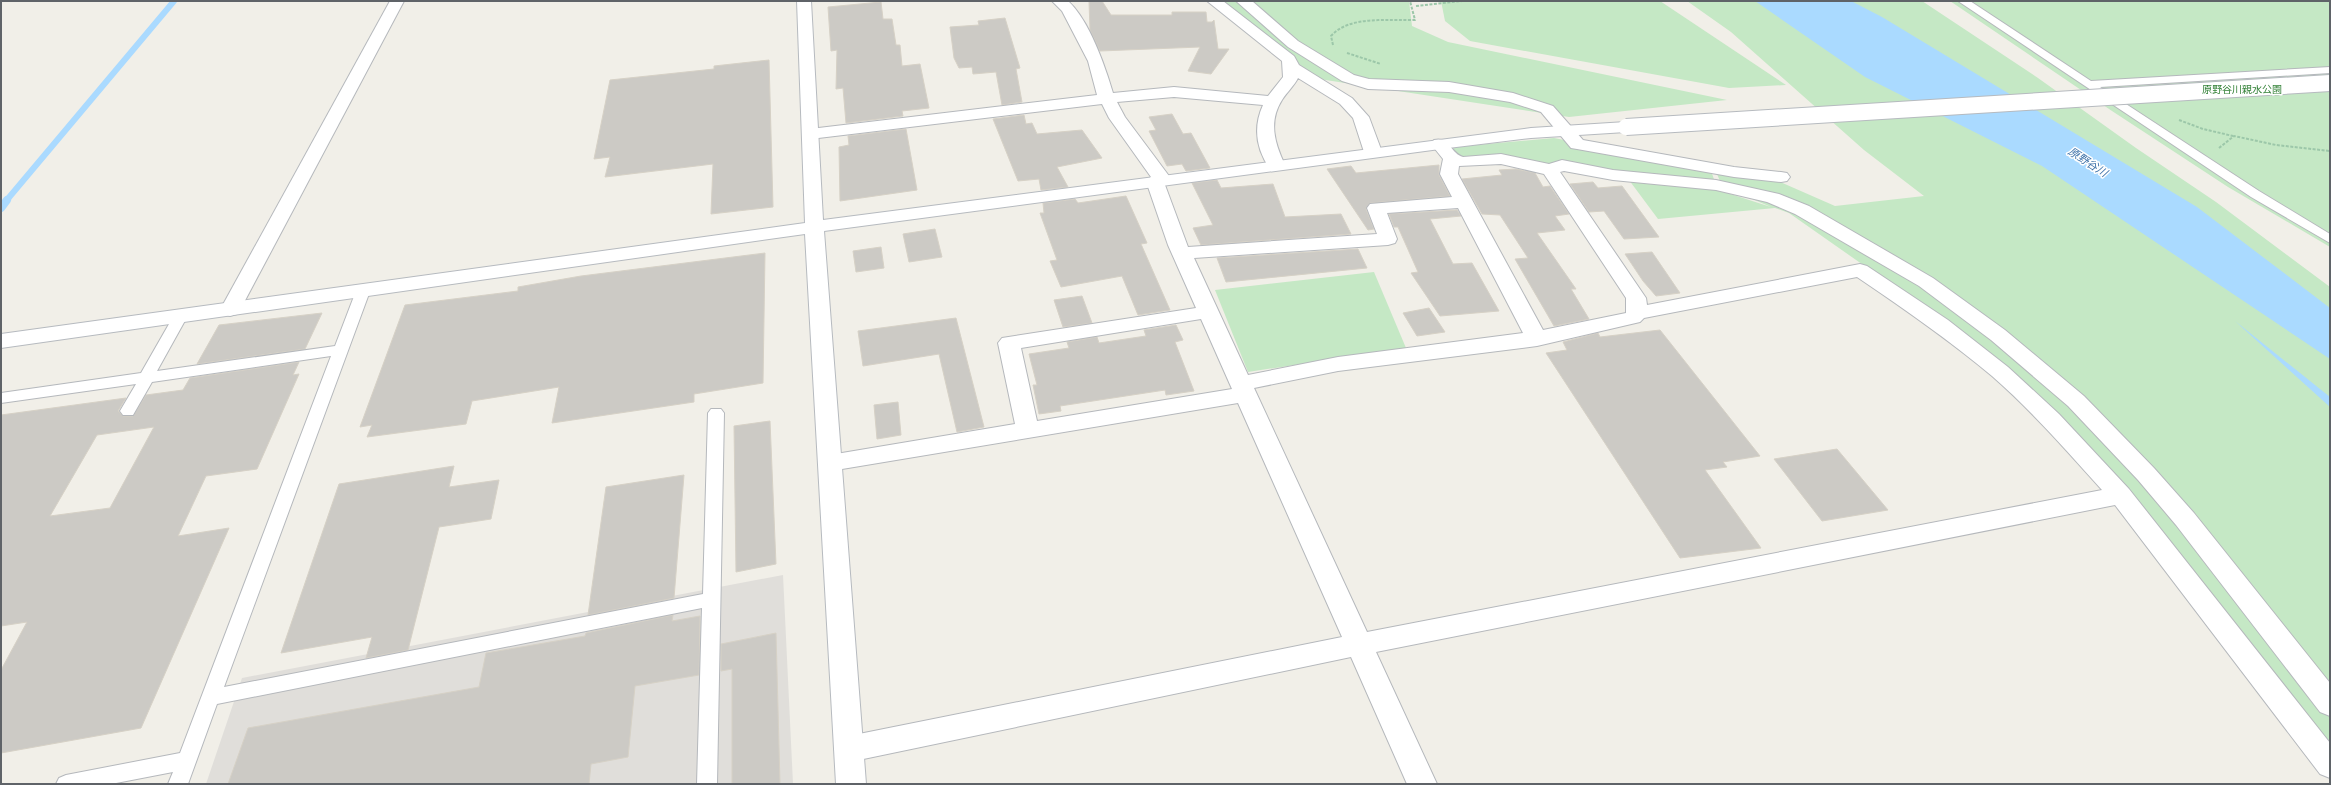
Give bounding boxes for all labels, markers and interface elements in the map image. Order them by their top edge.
park label: 原野谷川親水公園 [2202,84,2282,95]
water label: 原野谷川 [2066,145,2111,180]

